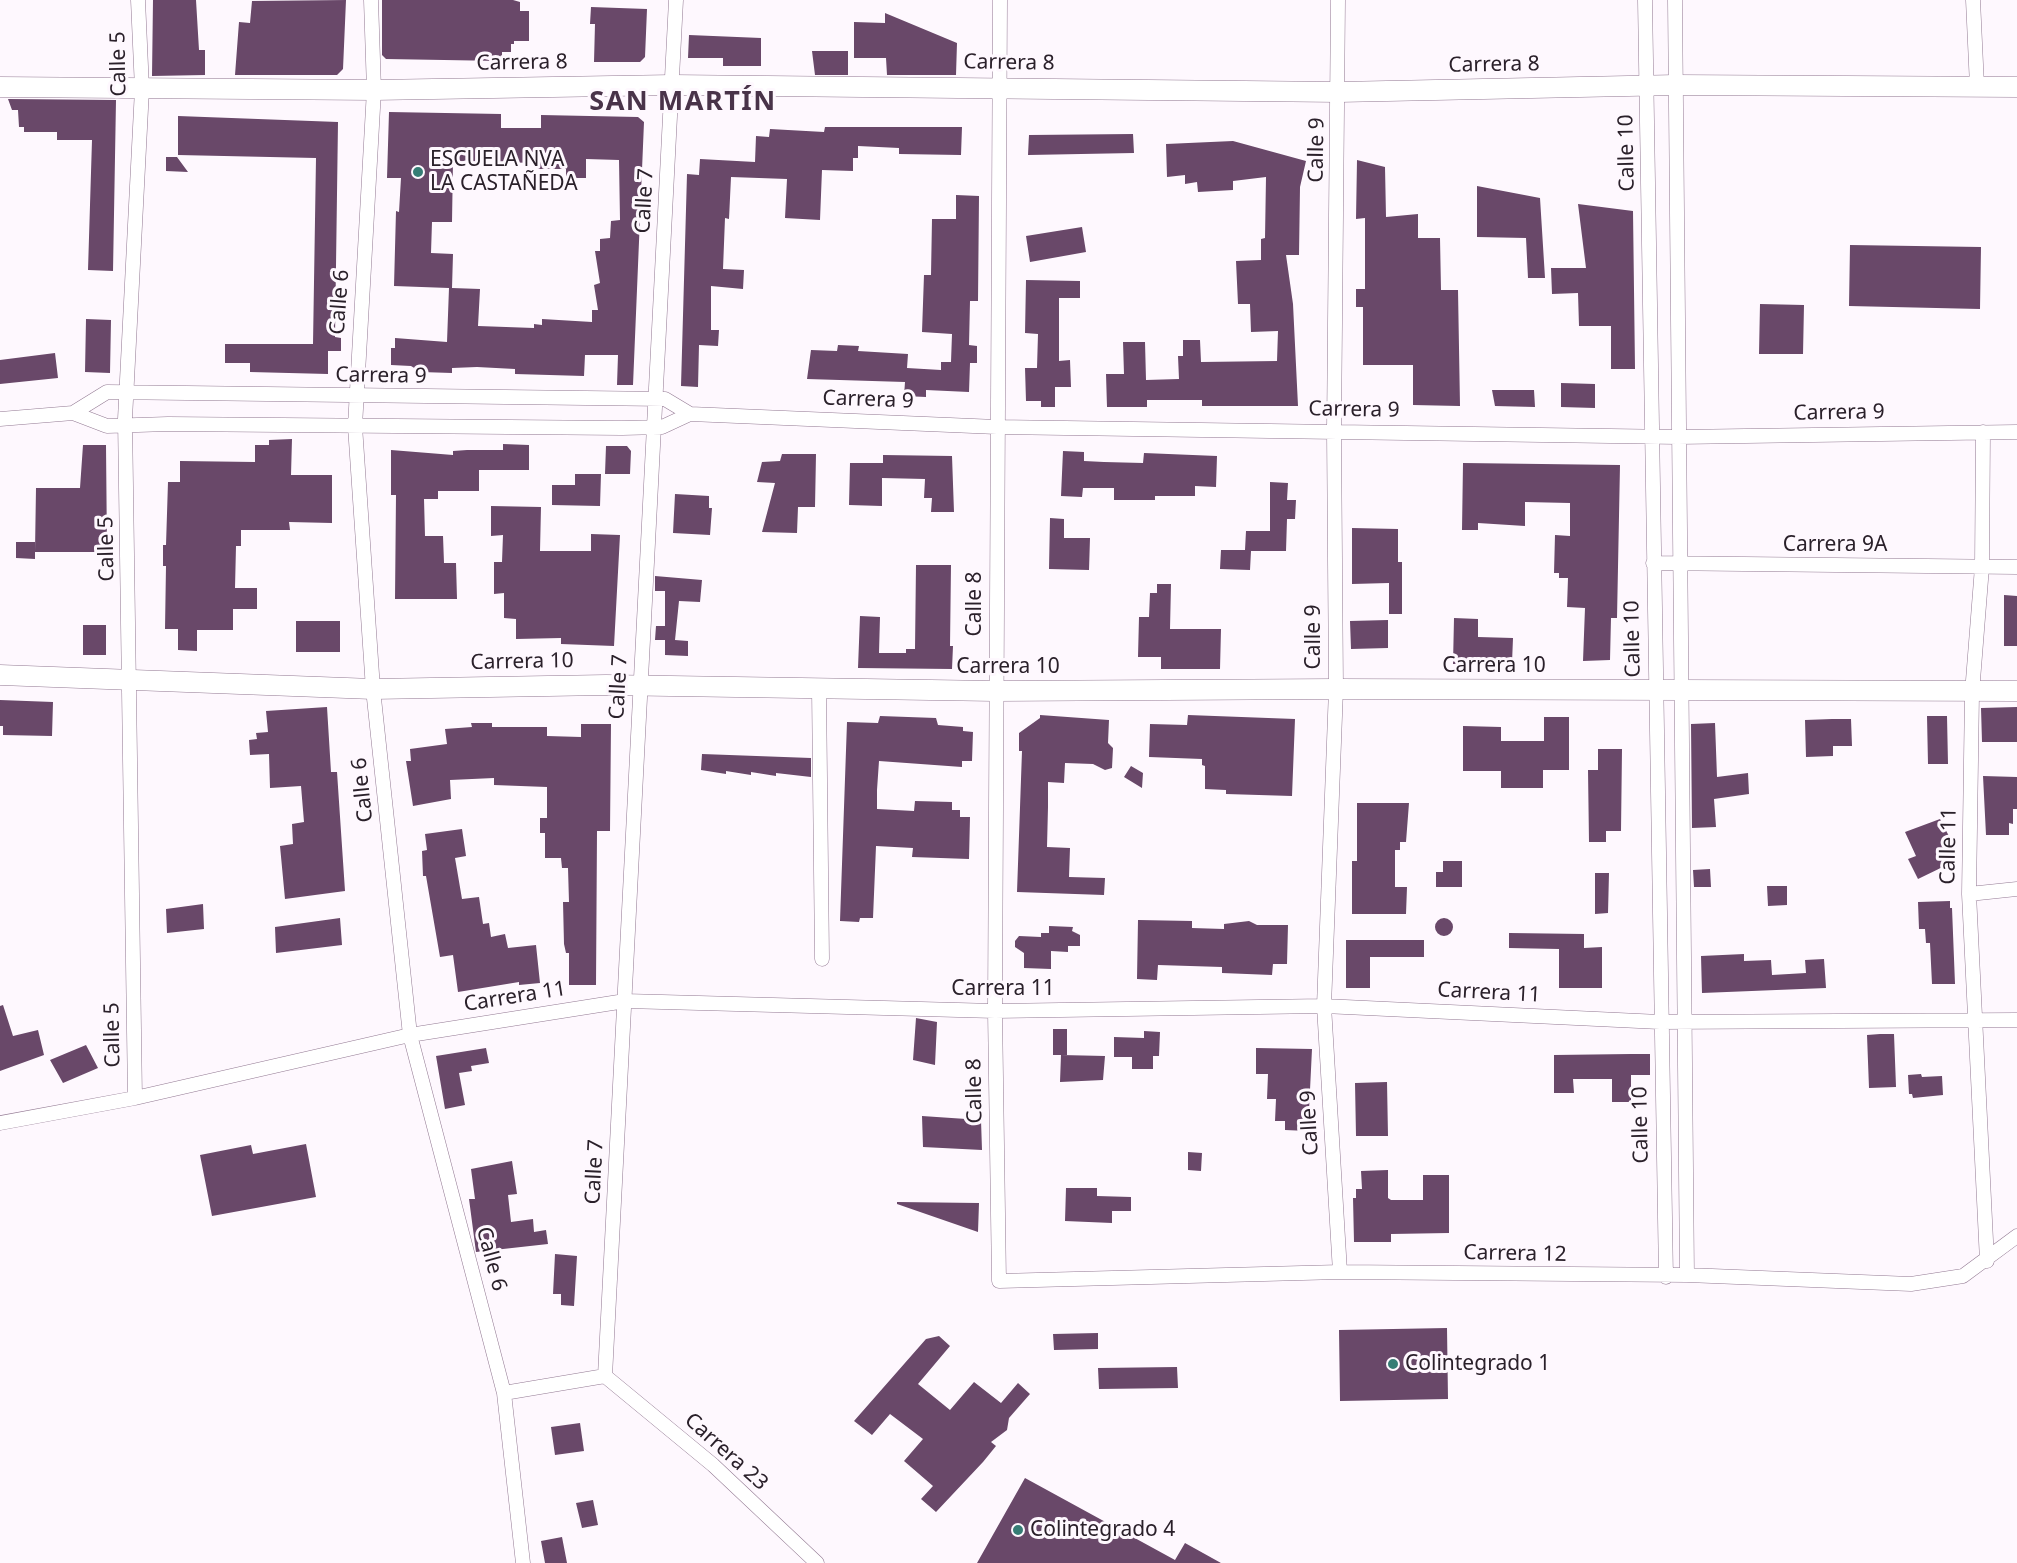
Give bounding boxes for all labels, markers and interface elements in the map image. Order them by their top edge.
street label: Calle 5 [106,31,132,97]
street label: Carrera 8 [476,50,568,76]
street label: Carrera 8 [963,50,1055,76]
street label: Carrera 8 [1448,52,1540,78]
district label: SAN MARTÍN [589,86,777,118]
street label: Calle 10 [1614,114,1640,192]
street label: Calle 9 [1304,117,1330,183]
place label: ESCUELA NVA LA CASTAÑEDA [430,147,578,197]
marker: ESCUELA NVA LA CASTAÑEDA [411,165,425,179]
street label: Calle 7 [631,168,659,234]
street label: Calle 6 [325,269,355,335]
street label: Carrera 9 [335,363,427,389]
street label: Carrera 9 [822,386,914,414]
street label: Carrera 9 [1308,397,1400,423]
street label: Carrera 9 [1793,400,1885,426]
street label: Calle 5 [94,516,120,582]
street label: Carrera 9A [1783,532,1887,558]
street label: Calle 8 [962,571,988,637]
street label: Calle 10 [1620,600,1646,678]
street label: Calle 9 [1301,604,1327,670]
street label: Carrera 10 [470,649,574,675]
street label: Carrera 10 [1442,653,1546,679]
street label: Calle 7 [605,654,633,720]
street label: Carrera 10 [956,654,1060,680]
street label: Calle 6 [347,756,379,824]
street label: Calle 11 [1936,807,1962,885]
street label: Carrera 11 [462,976,568,1018]
street label: Carrera 11 [951,976,1055,1002]
street label: Carrera 11 [1437,978,1541,1008]
street label: Calle 5 [100,1002,126,1068]
street label: Calle 8 [962,1058,988,1124]
street label: Calle 10 [1628,1086,1654,1164]
street label: Calle 9 [1296,1090,1324,1156]
street label: Calle 7 [581,1139,609,1205]
street label: Calle 6 [470,1224,512,1294]
street label: Carrera 12 [1463,1241,1567,1267]
place label: Colintegrado 1 [1405,1351,1550,1377]
marker: Colintegrado 1 [1386,1357,1400,1371]
street label: Carrera 23 [679,1408,773,1496]
place label: Colintegrado 4 [1030,1517,1175,1543]
marker: Colintegrado 4 [1011,1523,1025,1537]

